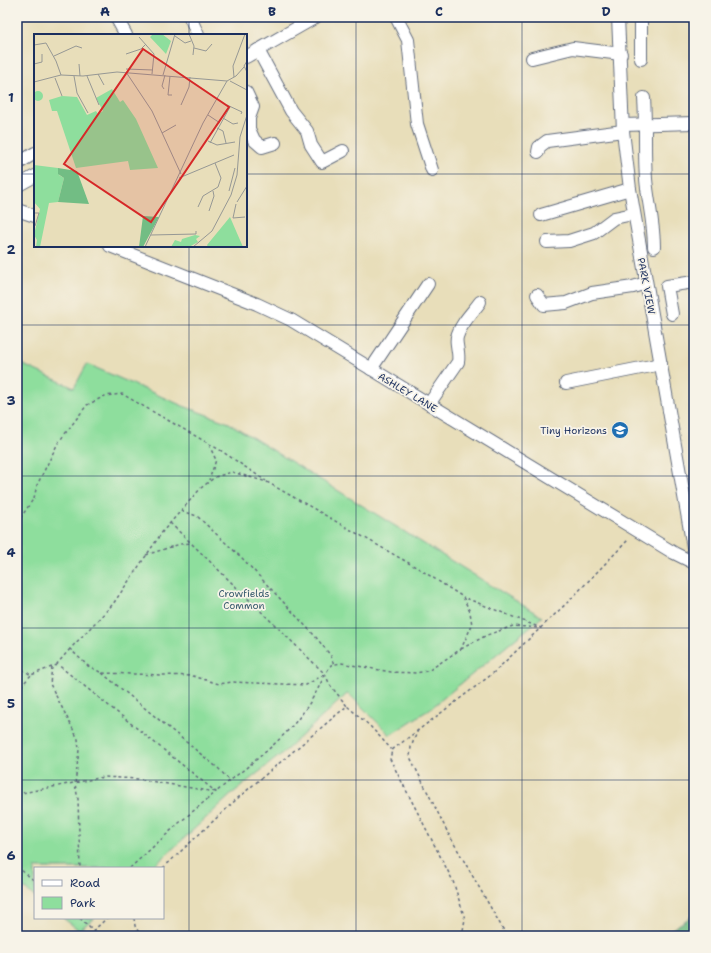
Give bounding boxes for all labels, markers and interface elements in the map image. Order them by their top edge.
text: A [100,3,110,20]
text: B [268,3,276,20]
text: C [435,3,443,20]
text: D [601,3,611,20]
inset map [34,34,247,247]
text: 1 [8,89,14,106]
text: 2 [6,241,16,258]
street label: PARK VIEW [635,257,658,316]
street label: ASHLEY LANE [376,370,440,415]
text: 3 [6,392,16,409]
school or university icon: Tiny Horizons [610,420,630,440]
place label: Tiny Horizons [540,424,607,437]
text: 4 [6,544,16,561]
park label: Crowfields Common [219,587,269,612]
text: 5 [7,695,15,712]
text: 6 [6,847,16,864]
legend [34,867,164,919]
text: Road [70,875,101,891]
text: Park [70,895,96,911]

